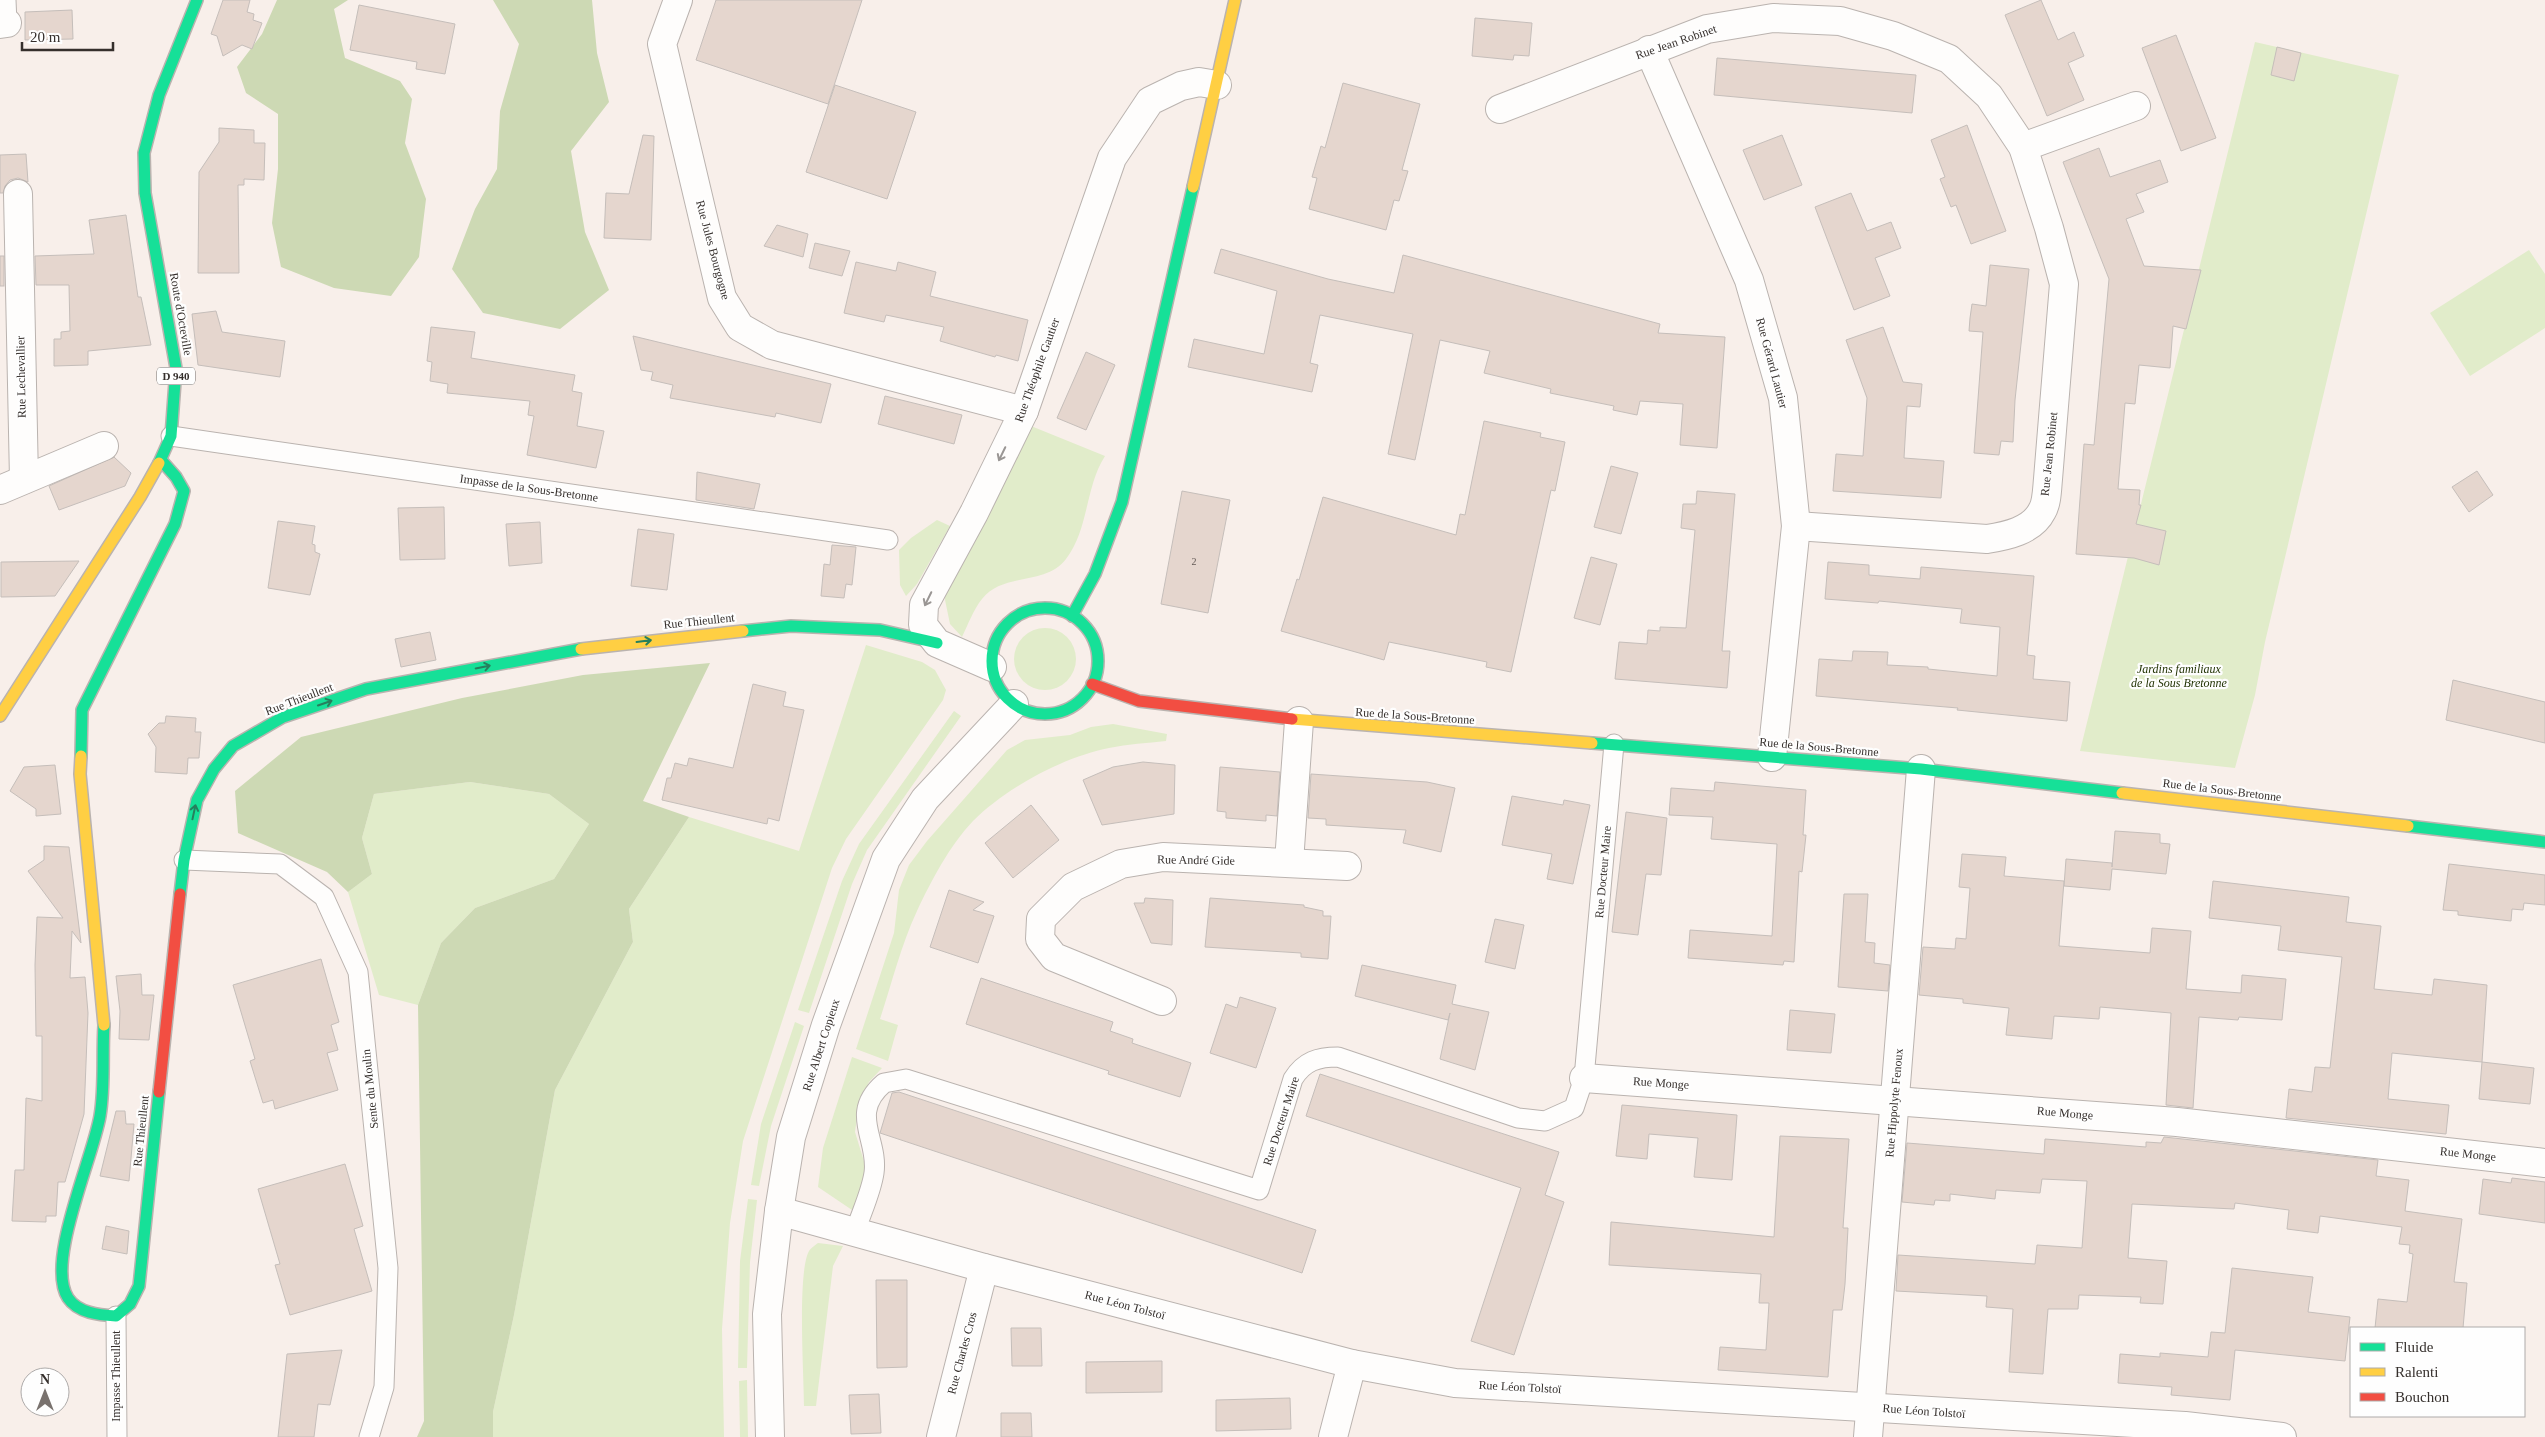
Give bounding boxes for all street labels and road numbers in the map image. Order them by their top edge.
street label: Rue Jean Robinet [1634,21,1719,62]
street label: Rue Jules Bourgogne [693,199,733,301]
street label: Route d'Octeville [167,272,195,356]
street label: Rue Théophile Gautier [1012,316,1062,424]
street label: Rue Gérard Lautier [1753,316,1791,410]
street label: Rue Lechevallier [13,336,29,418]
road number: D 940 [157,368,195,384]
street label: Rue Jean Robinet [2038,411,2060,497]
street label: Impasse de la Sous-Bretonne [459,471,599,505]
street label: Rue Thieullent [663,610,736,632]
street label: Rue Thieullent [263,679,335,718]
street label: Rue de la Sous-Bretonne [1355,705,1475,727]
street label: Rue de la Sous-Bretonne [1759,735,1879,759]
street label: Rue de la Sous-Bretonne [2162,776,2282,804]
street label: Rue Docteur Maire [1592,825,1614,919]
street label: Rue André Gide [1157,852,1235,868]
street label: Rue Albert Copieux [800,997,842,1093]
street label: Sente du Moulin [359,1048,381,1130]
street label: Rue Hippolyte Fenoux [1882,1048,1906,1158]
street label: Rue Monge [1632,1074,1690,1092]
street label: Rue Docteur Maire [1260,1075,1302,1167]
street label: Rue Thieullent [130,1094,152,1167]
street label: Rue Monge [2036,1104,2094,1122]
street label: Rue Monge [2439,1144,2497,1164]
street label: Rue Léon Tolstoï [1083,1288,1168,1323]
street label: Rue Charles Cros [944,1310,980,1396]
street label: Impasse Thieullent [109,1330,123,1422]
street label: Rue Léon Tolstoï [1478,1378,1562,1396]
street label: Rue Léon Tolstoï [1882,1401,1967,1421]

